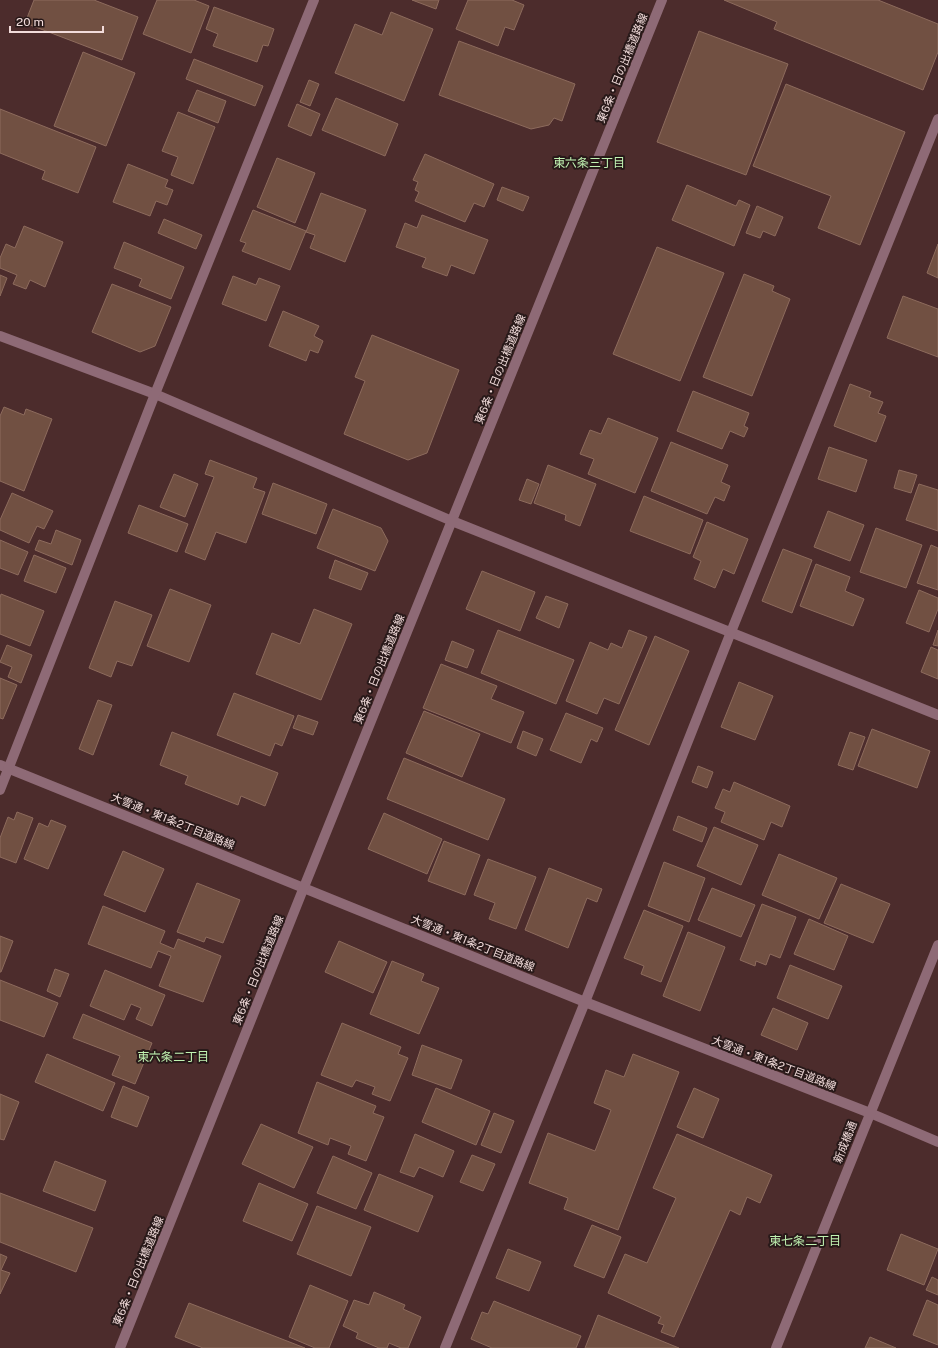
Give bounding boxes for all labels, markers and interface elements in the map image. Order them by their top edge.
scale bar [10,8,103,34]
street label: 東6条・日の出橋道路線 [595,12,649,124]
text: 20 m [16,15,44,29]
district label: 東六条三丁目 [553,156,625,170]
street label: 東6条・日の出橋道路線 [473,313,527,425]
street label: 東6条・日の出橋道路線 [352,613,406,725]
street label: 大雪通・東1条2丁目道路線 [110,791,236,851]
street label: 大雪通・東1条2丁目道路線 [410,913,536,973]
street label: 東6条・日の出橋道路線 [231,914,285,1026]
street label: 大雪通・東1条2丁目道路線 [710,1034,838,1092]
district label: 東六条二丁目 [137,1050,209,1064]
street label: 新成橋通 [831,1119,859,1165]
street label: 東6条・日の出橋道路線 [111,1215,165,1327]
district label: 東七条二丁目 [769,1234,841,1248]

